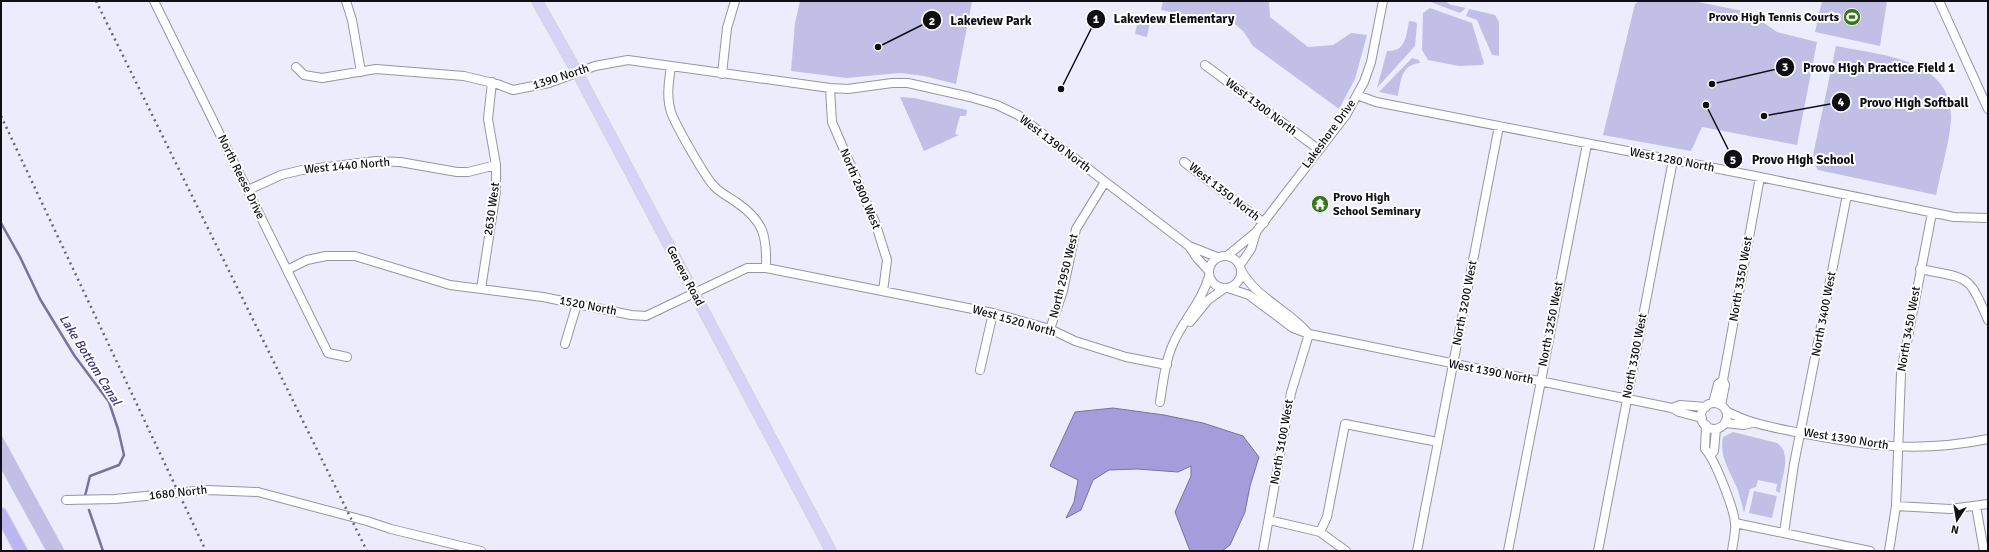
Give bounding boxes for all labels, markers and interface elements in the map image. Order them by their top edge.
callout: Lakeview Elementary [1086,6,1243,31]
sports icon: Provo High Tennis Courts [1842,7,1862,27]
callout: Lakeview Park [922,8,1040,33]
place label: Provo High Tennis Courts [1709,10,1840,25]
text: Lakeview Elementary [1114,11,1235,27]
text: 1 [1093,12,1100,27]
text: Lakeview Park [950,13,1032,29]
text: 2 [929,14,935,29]
callout: Provo High Practice Field 1 [1775,55,1963,80]
text: 3 [1782,60,1788,75]
text: Provo High Practice Field 1 [1803,60,1955,76]
street label: 1390 North [531,61,591,93]
street label: West 1300 North [1222,75,1300,139]
callout: Provo High Softball [1831,90,1976,115]
text: 4 [1838,95,1845,110]
text: Provo High Softball [1859,95,1969,111]
street label: Lakeshore Drive [1299,97,1359,171]
street label: West 1390 North [1016,112,1094,176]
street label: North Reese Drive [214,132,268,222]
street label: West 1280 North [1628,144,1716,176]
street label: North 2800 West [836,146,884,232]
callout: Provo High School [1723,147,1862,172]
text: Provo High School [1752,152,1854,168]
text: 5 [1730,153,1736,168]
street label: West 1440 North [303,155,391,177]
street label: West 1350 North [1185,160,1263,224]
street label: 2630 West [481,181,503,237]
place label: Provo High School Seminary [1333,190,1421,219]
temple icon: Provo High School Seminary [1310,194,1330,214]
street label: North 2950 West [1046,232,1082,320]
street label: North 3350 West [1726,235,1756,323]
street label: Geneva Road [663,243,707,309]
street label: North 3200 West [1449,259,1481,347]
street label: North 3400 West [1808,270,1840,358]
street label: North 3250 West [1535,280,1567,368]
street label: North 3450 West [1894,285,1924,373]
street label: 1520 North [558,293,618,319]
street label: West 1520 North [971,302,1057,340]
water label: Lake Bottom Canal [56,312,125,409]
street label: North 3300 West [1619,312,1651,400]
street label: West 1390 North [1447,356,1535,388]
street label: North 3100 West [1267,398,1297,486]
street label: West 1390 North [1802,425,1890,453]
street label: 1680 North [148,482,208,504]
north arrow [1937,500,1977,540]
text: N [1950,522,1960,536]

